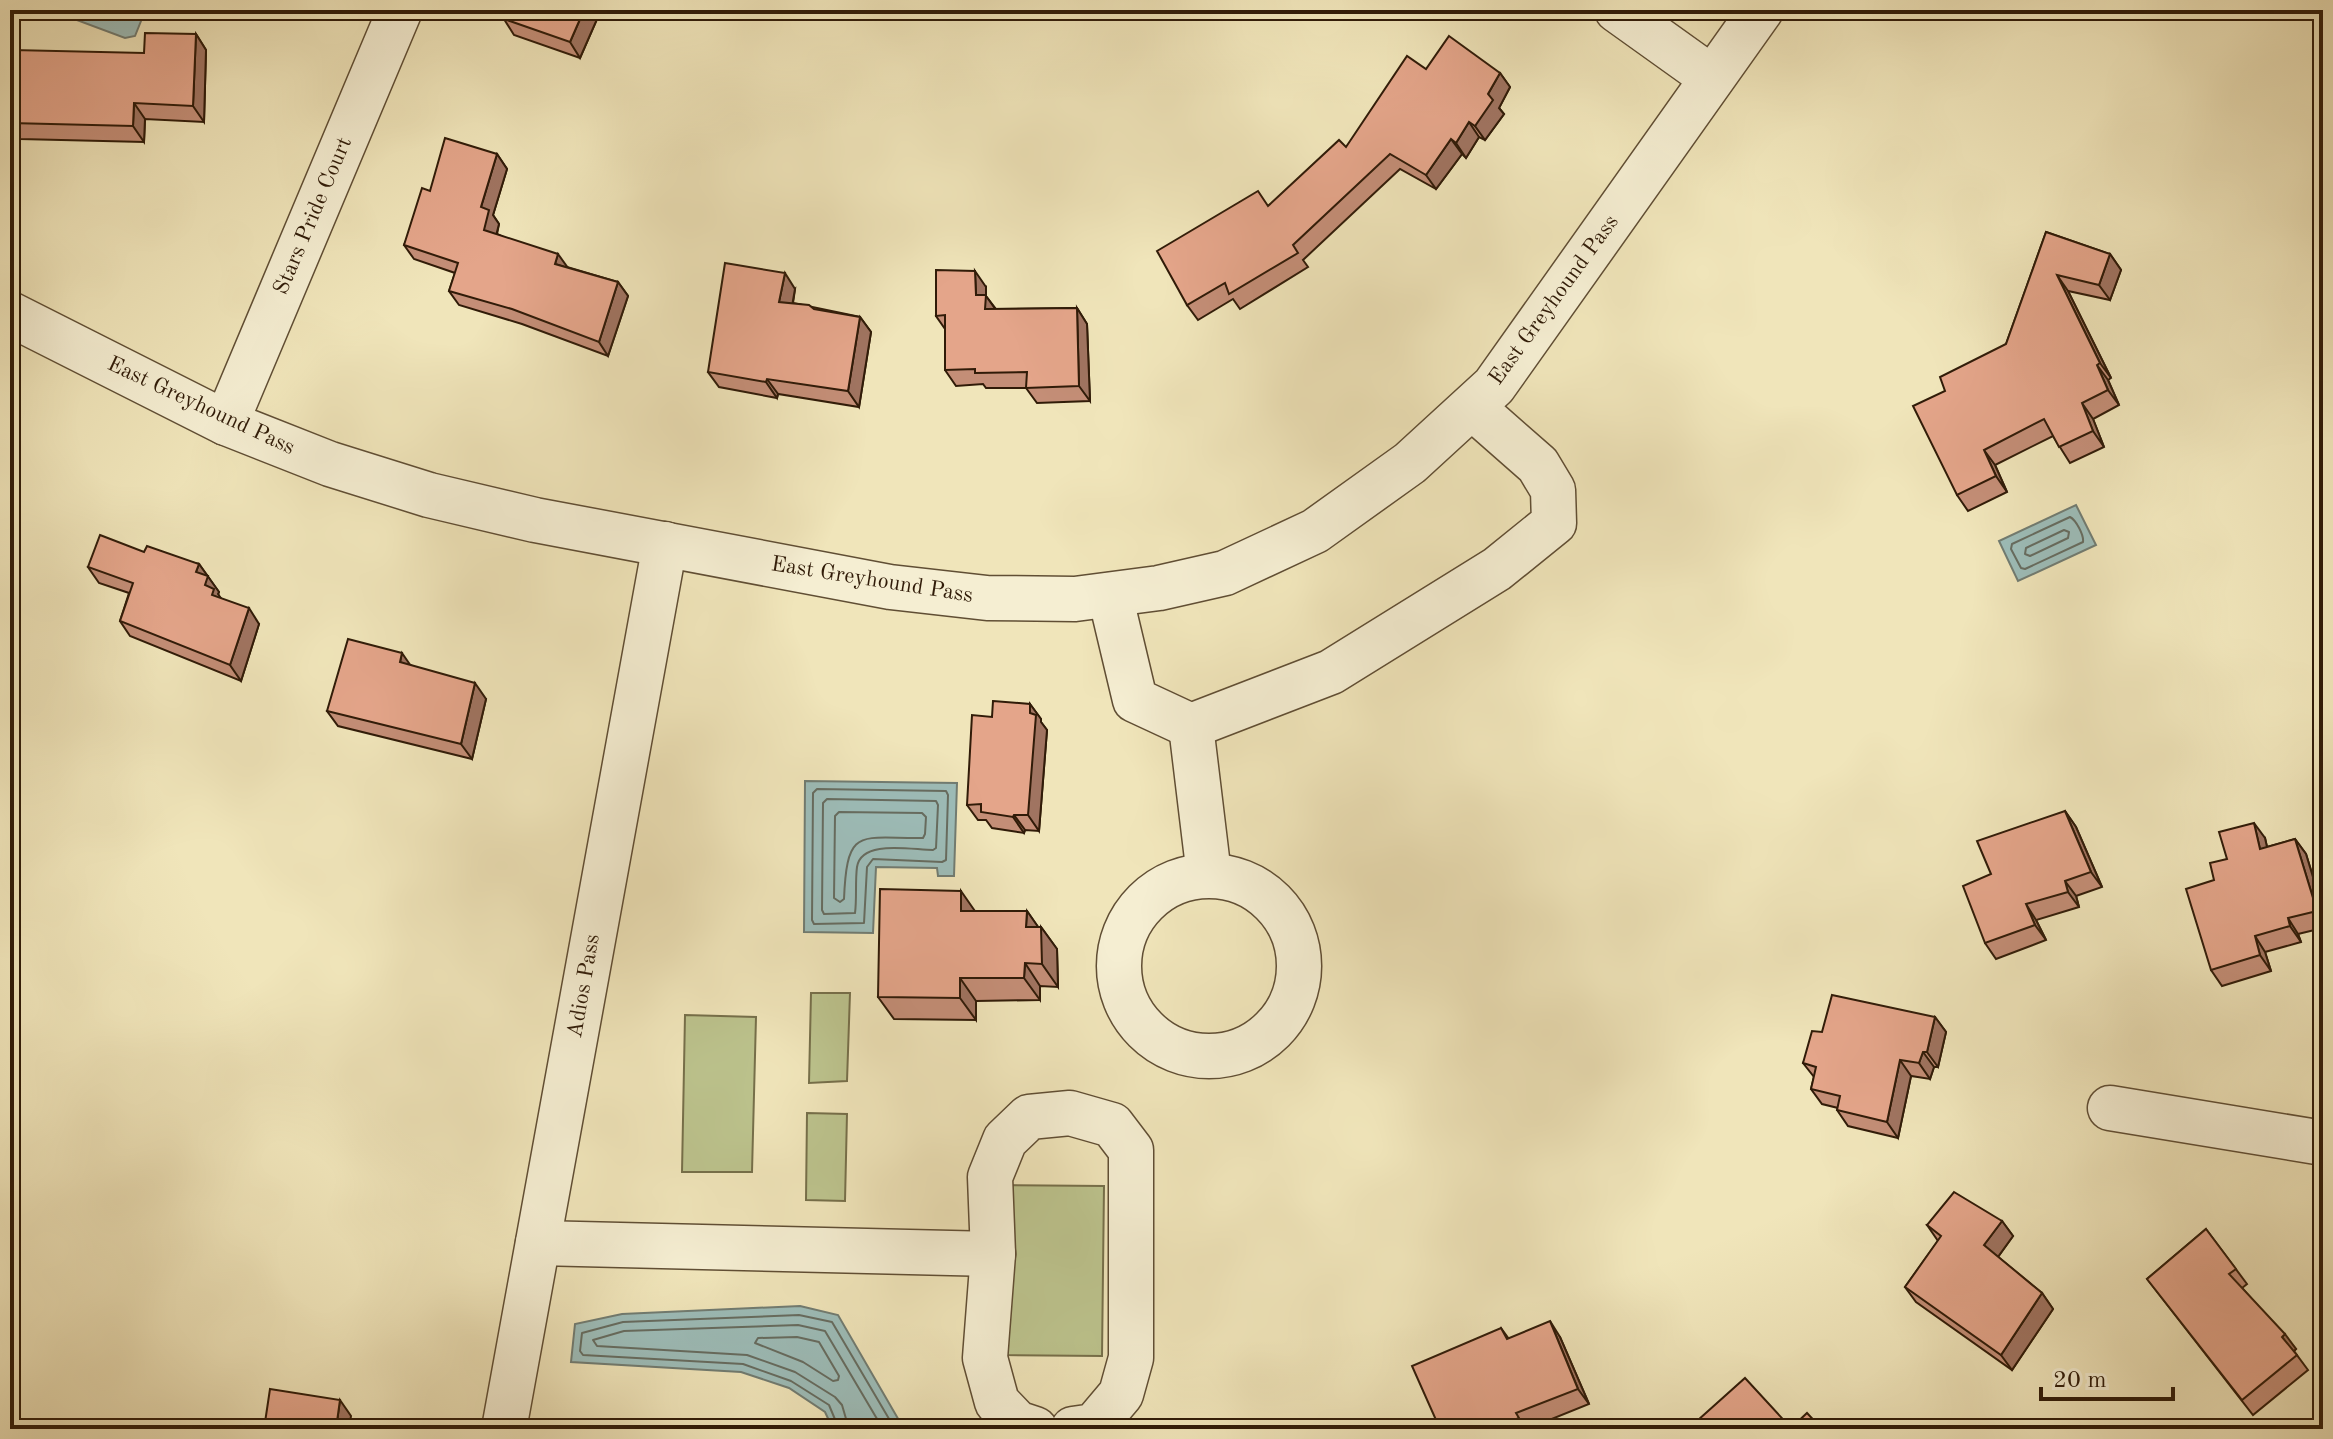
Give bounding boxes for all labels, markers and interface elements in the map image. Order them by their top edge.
street label: Stars Pride Court [270,134,356,298]
street label: East Greyhound Pass [1485,211,1623,389]
street label: East Greyhound Pass [104,353,298,459]
street label: East Greyhound Pass [769,553,975,607]
street label: Adios Pass [564,932,604,1040]
scale bar [2041,1351,2173,1401]
text: 20 m [2053,1369,2107,1393]

